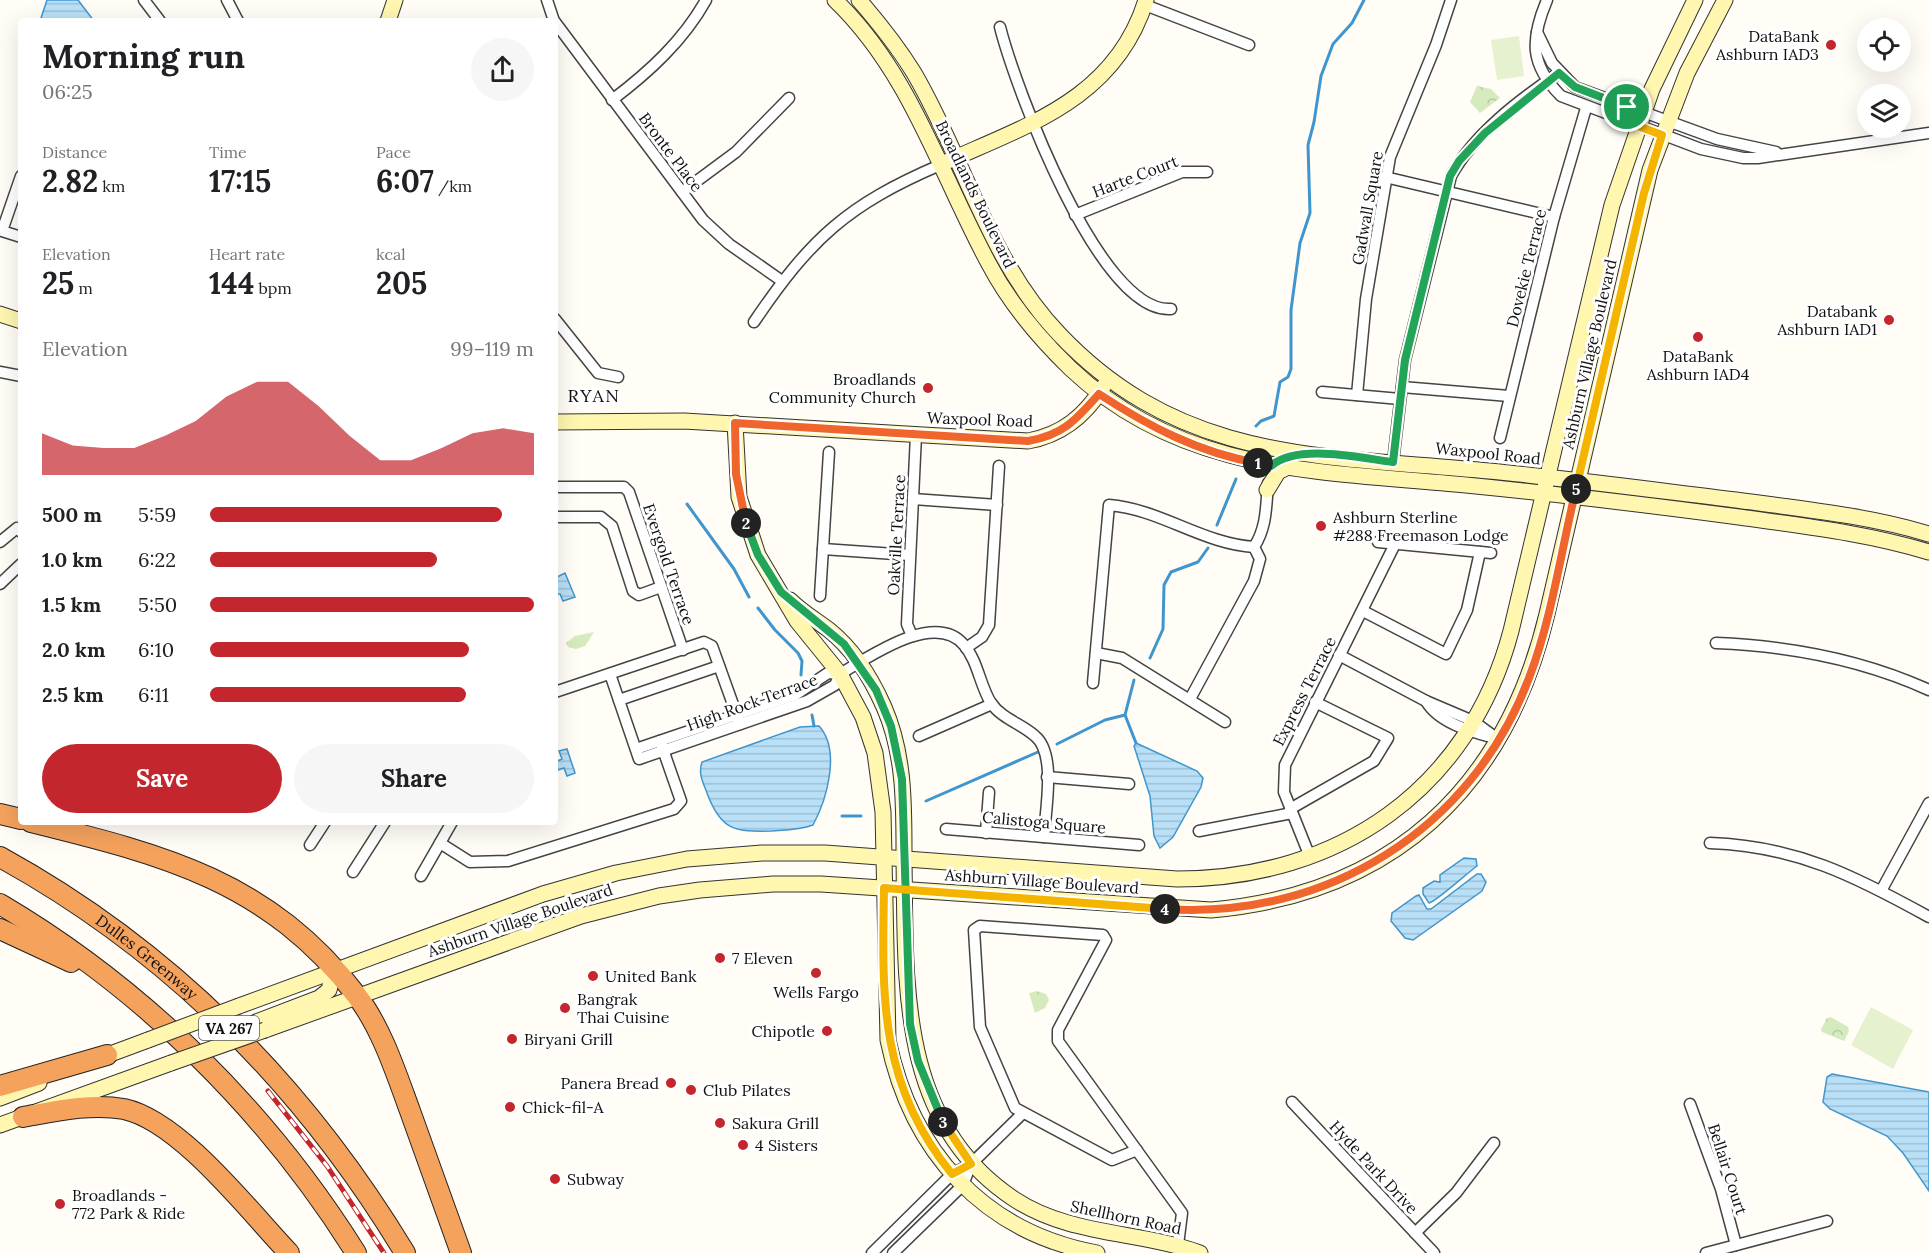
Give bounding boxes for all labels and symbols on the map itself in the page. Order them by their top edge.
place label: DataBank Ashburn IAD3 [1715,26,1819,64]
marker: DataBank Ashburn IAD3 [1824,38,1838,52]
pin [1601,81,1652,132]
street label: Bronte Place [635,108,707,196]
street label: Broadlands Boulevard [932,117,1021,271]
street label: Gadwall Square [1347,149,1387,267]
street label: Harte Court [1089,150,1181,201]
street label: Dovekie Terrace [1502,207,1550,329]
street label: Ashburn Village Boulevard [1557,257,1621,452]
place label: Databank Ashburn IAD1 [1776,301,1877,339]
marker: Databank Ashburn IAD1 [1882,313,1896,327]
marker: DataBank Ashburn IAD4 [1691,330,1705,344]
place label: DataBank Ashburn IAD4 [1646,346,1750,384]
place label: Broadlands Community Church [769,369,916,407]
marker: Broadlands Community Church [921,381,935,395]
district label: RYAN [568,384,620,407]
street label: Waxpool Road [927,407,1034,431]
street label: Waxpool Road [1434,438,1542,469]
pin: 1 [1243,448,1273,478]
street label: Oakville Terrace [883,474,909,596]
pin: 5 [1561,474,1591,504]
street label: Evergold Terrace [639,501,699,628]
place label: Ashburn Sterline #288 Freemason Lodge [1332,507,1509,545]
pin: 2 [731,508,761,538]
marker: Ashburn Sterline #288 Freemason Lodge [1314,519,1328,533]
street label: Express Terrace [1268,633,1340,749]
street label: High Rock Terrace [684,669,820,735]
street label: Calistoga Square [981,807,1107,837]
street label: Ashburn Village Boulevard [943,864,1140,898]
street label: Ashburn Village Boulevard [424,879,616,961]
pin: 4 [1150,894,1180,924]
street label: Dulles Greenway [92,910,203,1004]
place label: 7 Eleven [732,948,793,968]
marker: 7 Eleven [713,951,727,965]
place label: United Bank [605,966,697,986]
marker: Wells Fargo [809,966,823,980]
marker: United Bank [586,969,600,983]
place label: Wells Fargo [773,982,859,1002]
place label: Bangrak Thai Cuisine [577,989,670,1027]
marker: Bangrak Thai Cuisine [558,1001,572,1015]
road number: VA 267 [199,1016,259,1040]
place label: Chipotle [752,1021,815,1041]
marker: Chipotle [820,1024,834,1038]
place label: Biryani Grill [524,1029,613,1049]
marker: Biryani Grill [505,1032,519,1046]
place label: Panera Bread [560,1073,659,1093]
marker: Panera Bread [664,1076,678,1090]
place label: Club Pilates [703,1080,791,1100]
marker: Club Pilates [684,1083,698,1097]
place label: Chick-fil-A [522,1097,605,1117]
marker: Chick-fil-A [503,1100,517,1114]
pin: 3 [928,1107,958,1137]
place label: Sakura Grill [732,1113,819,1133]
marker: Sakura Grill [713,1116,727,1130]
street label: Hyde Park Drive [1326,1116,1423,1218]
street label: Bellair Court [1704,1121,1752,1218]
place label: 4 Sisters [755,1135,818,1155]
marker: 4 Sisters [736,1138,750,1152]
place label: Subway [567,1169,625,1189]
marker: Subway [548,1172,562,1186]
place label: Broadlands - 772 Park & Ride [72,1185,185,1223]
street label: Shellhorn Road [1069,1195,1184,1239]
marker: Broadlands - 772 Park & Ride [53,1197,67,1211]

